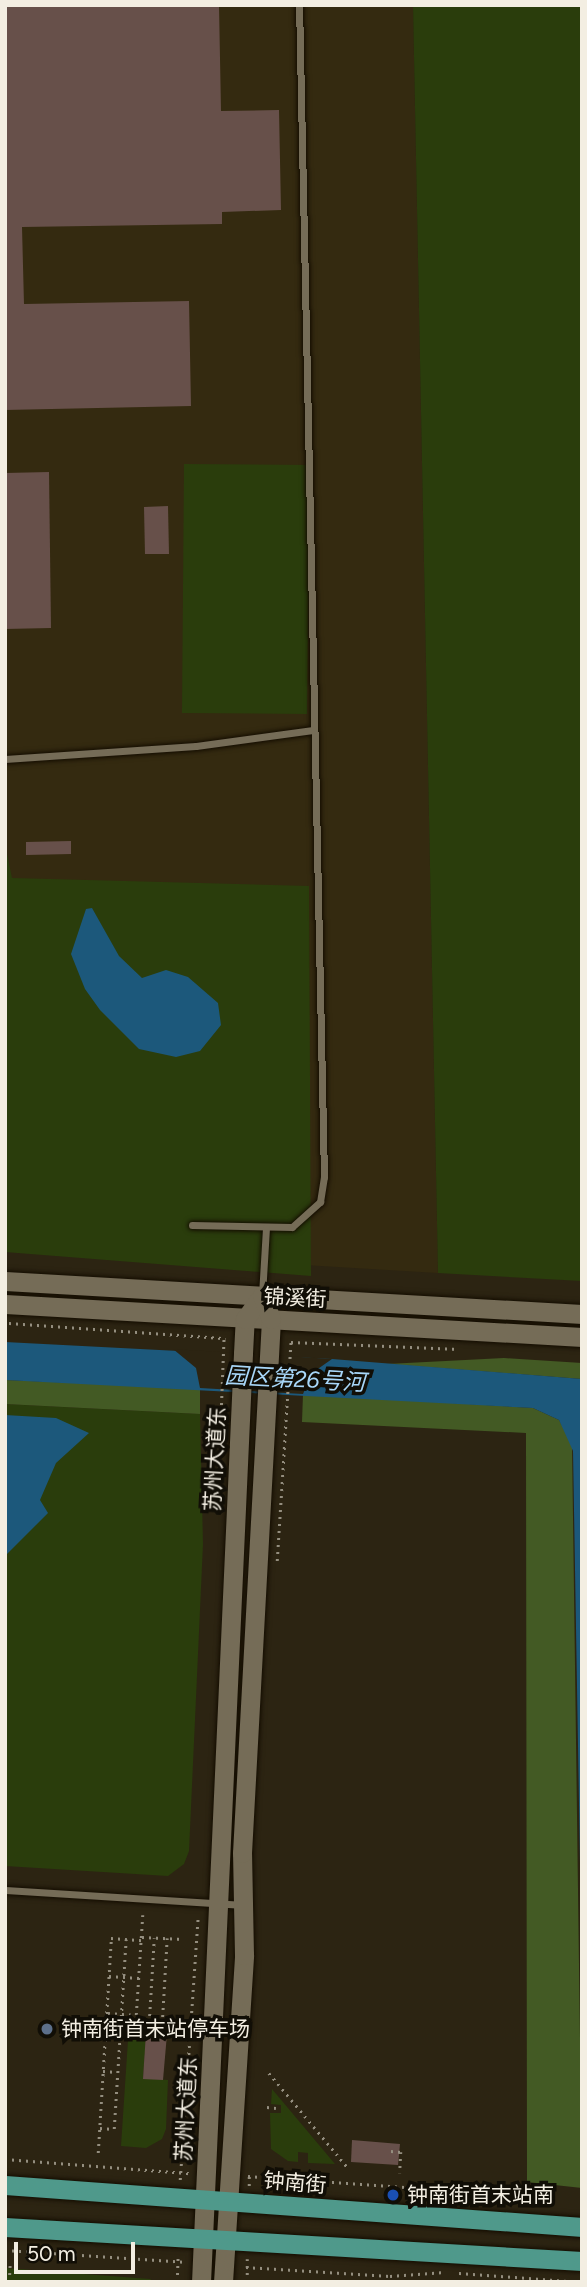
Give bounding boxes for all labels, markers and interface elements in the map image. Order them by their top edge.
street label: 锦溪街 [263,1284,327,1312]
water label: 园区第26号河 [224,1362,366,1396]
street label: 苏州大道东 [200,1406,230,1512]
place label: 钟南街首末站停车场 [61,2016,250,2042]
marker: 钟南街首末站停车场 [39,2021,55,2037]
street label: 苏州大道东 [171,2056,201,2162]
street label: 钟南街 [263,2168,327,2198]
place label: 钟南街首末站南 [407,2182,554,2208]
marker: 钟南街首末站南 [385,2187,401,2203]
scale bar [18,2228,138,2272]
text: 50 m [27,2241,76,2266]

